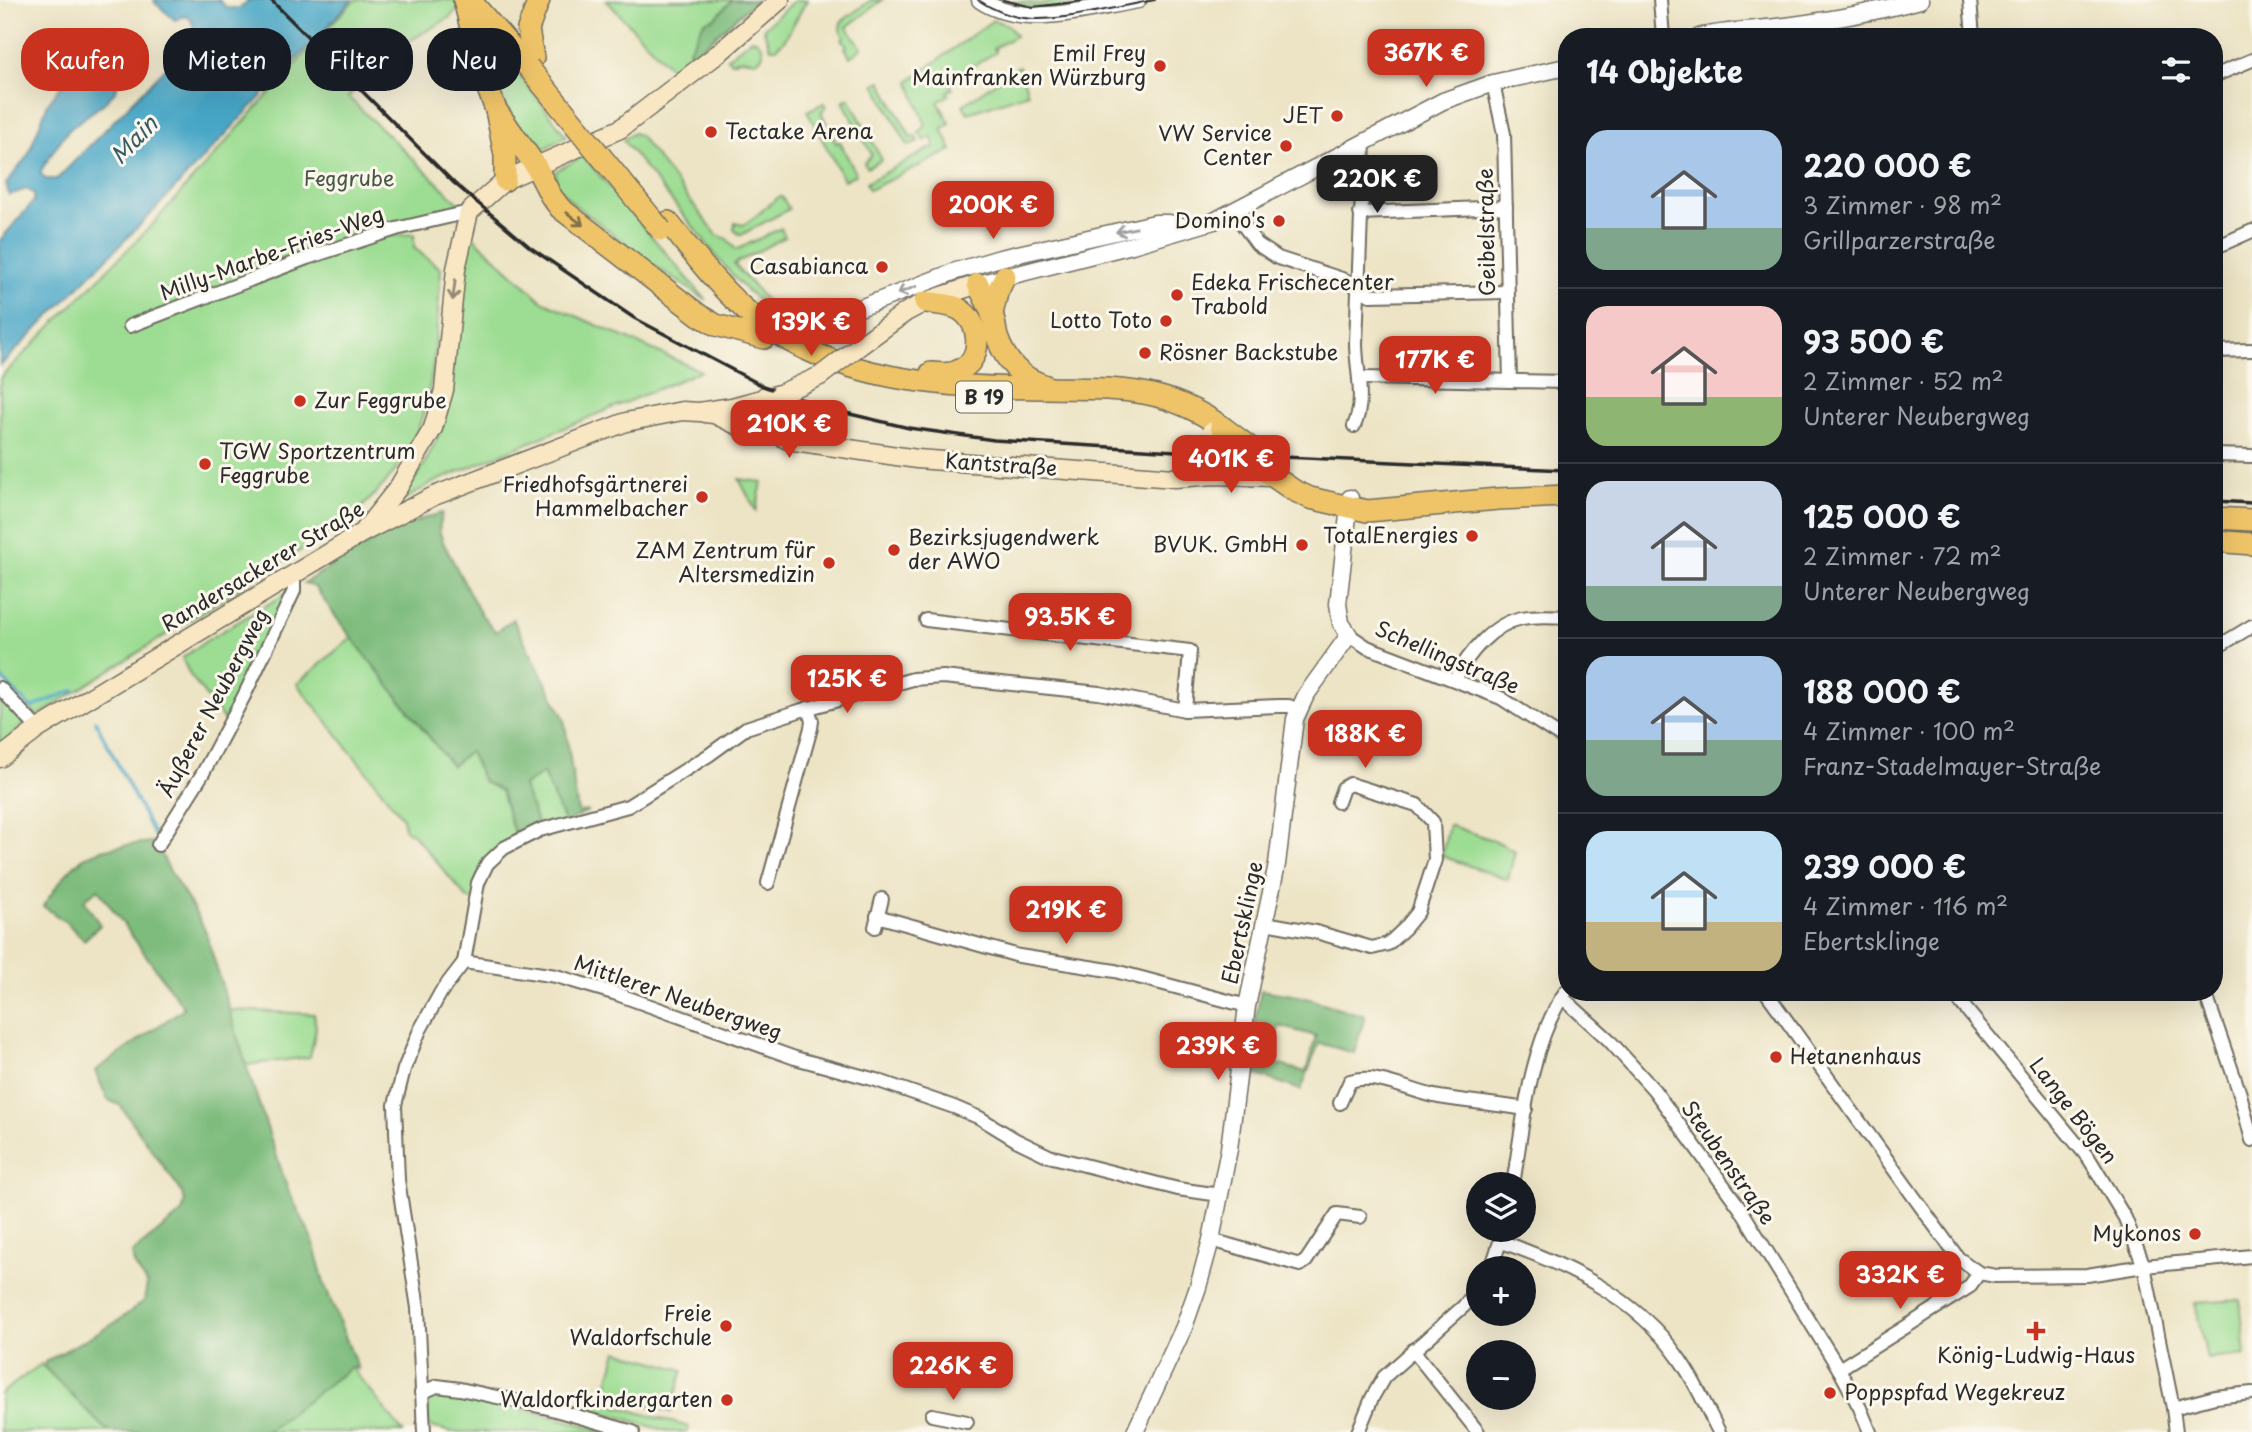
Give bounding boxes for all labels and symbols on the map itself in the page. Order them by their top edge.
pin: 367K € [1369,29,1483,89]
place label: Emil Frey Mainfranken Würzburg [912,36,1146,92]
marker: Emil Frey Mainfranken Würzburg [1152,58,1168,74]
place label: JET [1283,98,1324,130]
water label: Main [101,106,166,171]
marker: JET [1329,108,1345,124]
place label: Tectake Arena [725,114,873,146]
place label: VW Service Center [1158,116,1272,172]
marker: Tectake Arena [703,124,719,140]
marker: VW Service Center [1278,138,1294,154]
pin: 220K € [1320,156,1434,215]
park label: Feggrube [304,161,394,193]
street label: Geibelstraße [1468,168,1502,296]
pin: 200K € [936,182,1050,241]
street label: Milly-Marbe-Fries-Weg [155,197,388,308]
place label: Domino's [1175,203,1265,235]
one-way arrow [565,212,583,227]
marker: Domino's [1271,213,1287,229]
one-way arrow [1115,224,1137,237]
place label: Casabianca [749,249,868,281]
marker: Casabianca [874,259,890,275]
place label: Edeka Frischecenter Trabold [1191,265,1394,321]
one-way arrow [447,278,460,300]
one-way arrow [896,285,918,297]
marker: Edeka Frischecenter Trabold [1169,287,1185,303]
pin: 139K € [754,298,868,358]
place label: Lotto Toto [1050,303,1152,335]
marker: Lotto Toto [1158,313,1174,329]
place label: Rösner Backstube [1159,335,1338,367]
pin: 177K € [1378,336,1492,396]
marker: Rösner Backstube [1137,345,1153,361]
road number: B 19 [956,382,1012,412]
place label: Zur Feggrube [314,383,447,415]
marker: Zur Feggrube [292,393,308,409]
pin: 210K € [732,400,846,460]
place label: TGW Sportzentrum Feggrube [219,434,416,490]
pin: 401K € [1174,435,1288,495]
street label: Kantstraße [944,443,1058,483]
marker: TGW Sportzentrum Feggrube [197,456,213,472]
place label: Friedhofsgärtnerei Hammelbacher [503,467,688,523]
marker: Friedhofsgärtnerei Hammelbacher [694,489,710,505]
street label: Randersackerer Straße [154,492,370,639]
place label: TotalEnergies [1323,518,1458,550]
place label: Bezirksjugendwerk der AWO [908,520,1099,576]
place label: BVUK. GmbH [1153,527,1288,559]
marker: TotalEnergies [1464,528,1480,544]
place label: ZAM Zentrum für Altersmedizin [635,533,815,589]
marker: BVUK. GmbH [1294,537,1310,553]
marker: Bezirksjugendwerk der AWO [886,542,902,558]
marker: ZAM Zentrum für Altersmedizin [821,555,837,571]
pin: 93.5K € [1005,594,1135,653]
street label: Äußerer Neubergweg [149,602,276,802]
street label: Schellingstraße [1371,611,1525,701]
pin: 125K € [790,656,904,715]
pin: 188K € [1308,710,1422,770]
street label: Ebertsklinge [1212,858,1270,987]
pin: 219K € [1009,886,1123,946]
street label: Mittlerer Neubergweg [570,945,787,1047]
pin: 239K € [1161,1023,1275,1082]
place label: Hetanenhaus [1790,1039,1921,1071]
marker: Hetanenhaus [1768,1049,1784,1065]
street label: Lange Bögen [2023,1050,2127,1170]
street label: Steubenstraße [1675,1093,1784,1231]
place label: Mykonos [2092,1216,2181,1248]
marker: Mykonos [2187,1226,2203,1242]
pin: 332K € [1843,1252,1957,1311]
place label: Freie Waldorfschule [569,1296,712,1352]
marker: Freie Waldorfschule [718,1318,734,1334]
marker: König-Ludwig-Haus [2026,1321,2046,1341]
place label: König-Ludwig-Haus [1937,1338,2135,1370]
pin: 226K € [896,1342,1010,1402]
place label: Poppspfad Wegekreuz [1844,1375,2065,1407]
place label: Waldorfkindergarten [500,1382,713,1414]
marker: Poppspfad Wegekreuz [1822,1385,1838,1401]
marker: Waldorfkindergarten [719,1392,735,1408]

